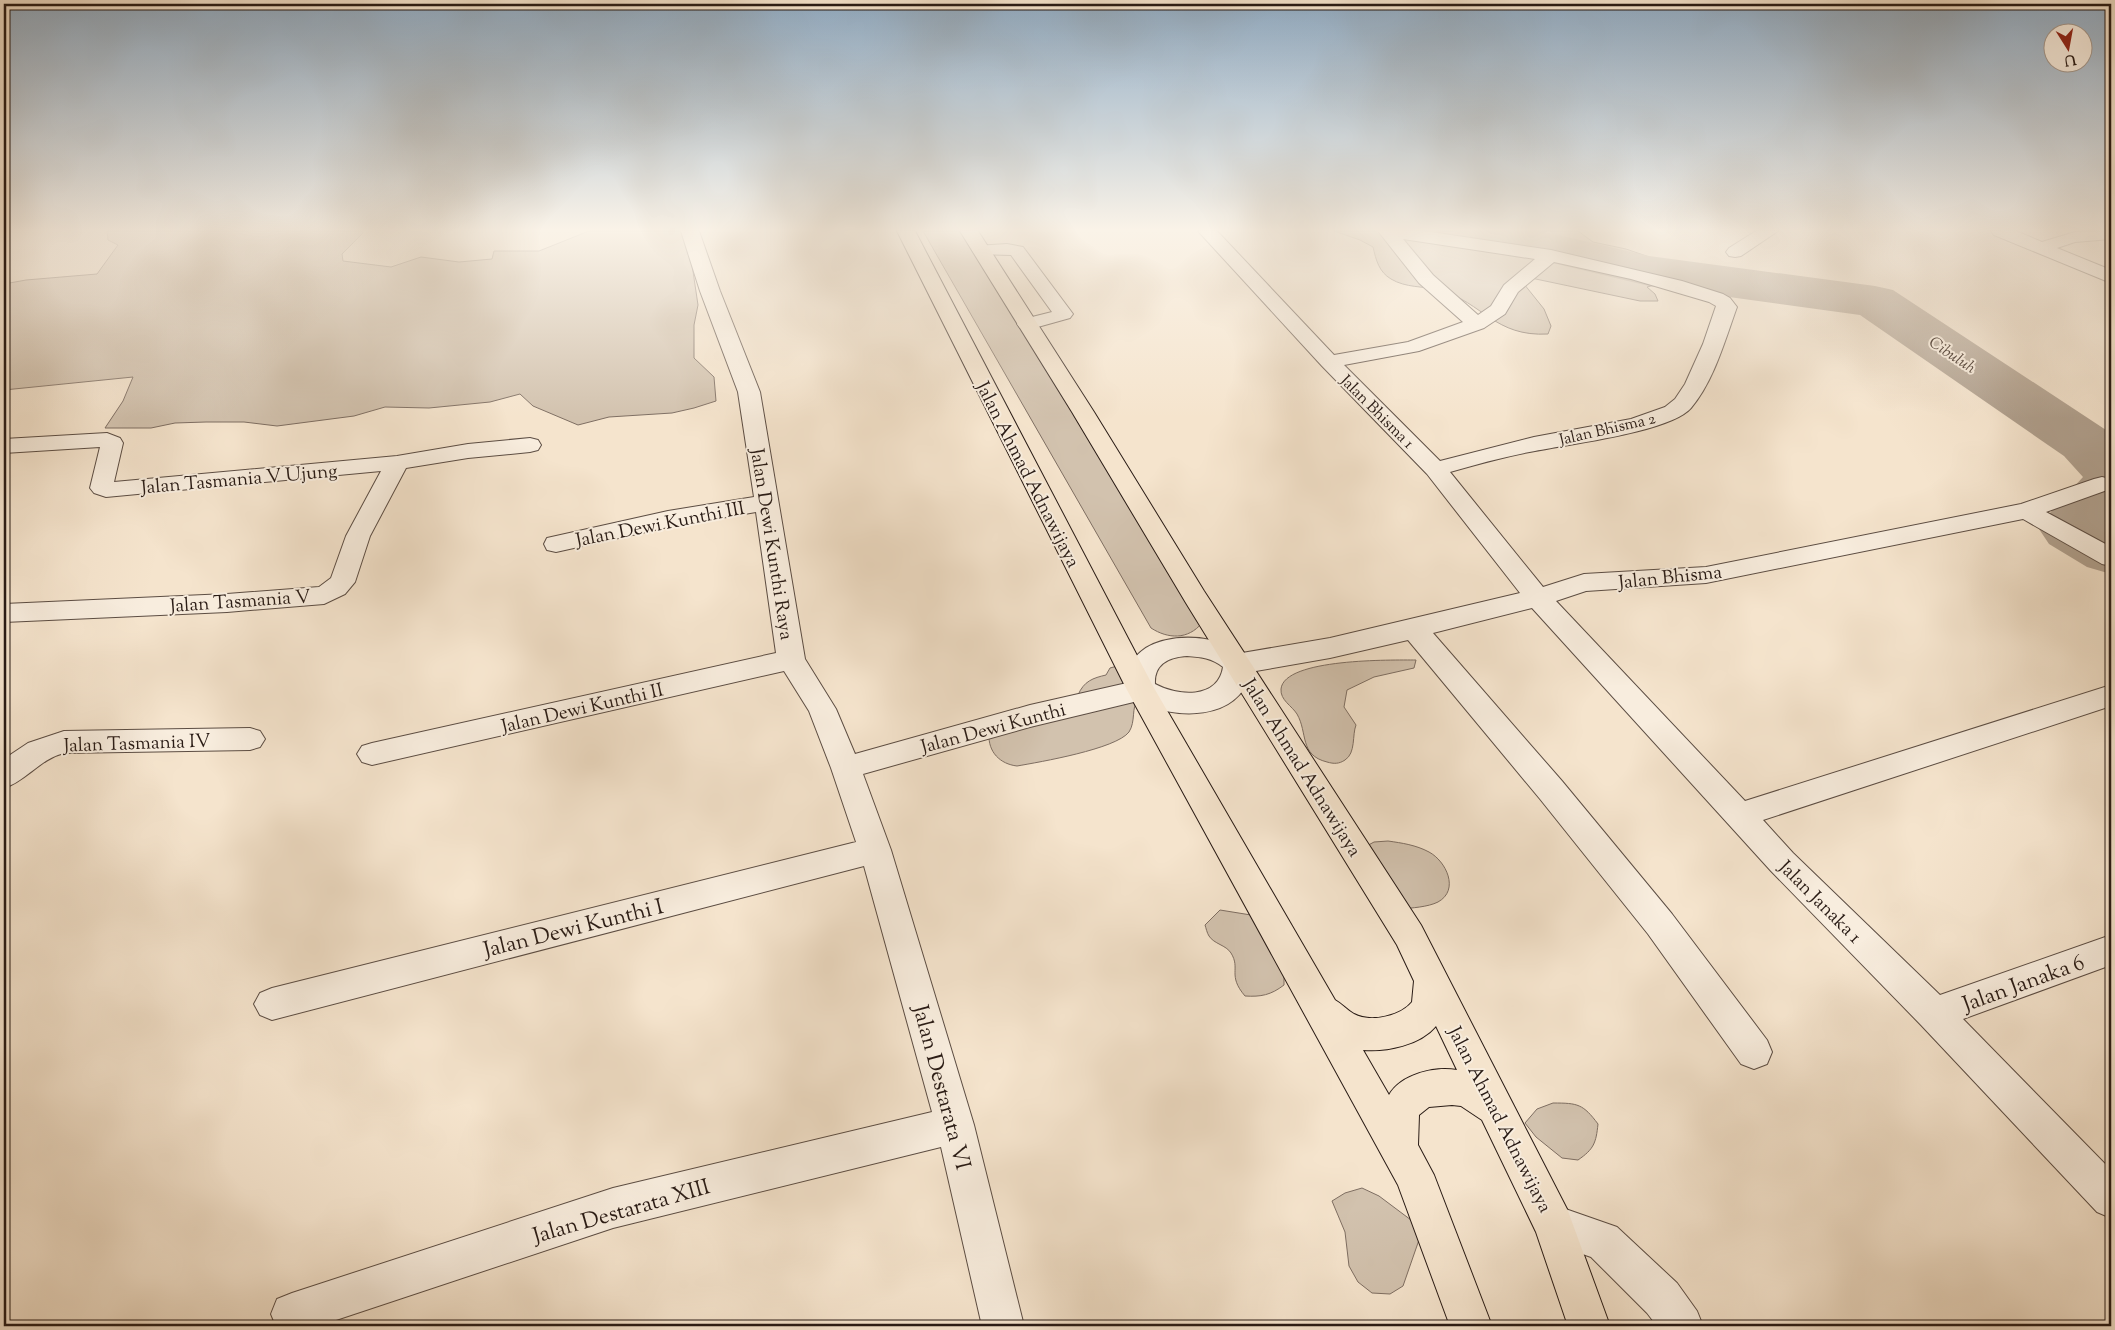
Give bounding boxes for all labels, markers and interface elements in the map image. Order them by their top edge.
north arrow [2042,22,2092,72]
text: U [2062,48,2078,70]
water label: Cibuluh [1923,332,1980,380]
street label: Jalan Bhisma 1 [1333,370,1419,455]
street label: Jalan Ahmad Adnawijaya [968,376,1086,573]
street label: Jalan Bhisma 2 [1556,408,1659,453]
street label: Jalan Dewi Kunthi Raya [742,446,799,642]
street label: Jalan Tasmania V Ujung [139,458,338,503]
street label: Jalan Dewi Kunthi III [573,496,747,555]
street label: Jalan Bhisma [1616,560,1724,597]
street label: Jalan Tasmania V [168,584,311,621]
street label: Jalan Ahmad Adnawijaya [1234,673,1367,863]
street label: Jalan Dewi Kunthi II [498,678,666,741]
street label: Jalan Dewi Kunthi [917,697,1069,762]
street label: Jalan Tasmania IV [62,728,211,761]
street label: Jalan Janaka 1 [1771,855,1867,951]
street label: Jalan Dewi Kunthi I [479,892,667,968]
street label: Jalan Janaka 6 [1958,948,2090,1022]
street label: Jalan Destarata VI [902,1001,978,1174]
street label: Jalan Ahmad Adnawijaya [1440,1021,1558,1218]
street label: Jalan Destarata XIII [529,1172,714,1254]

